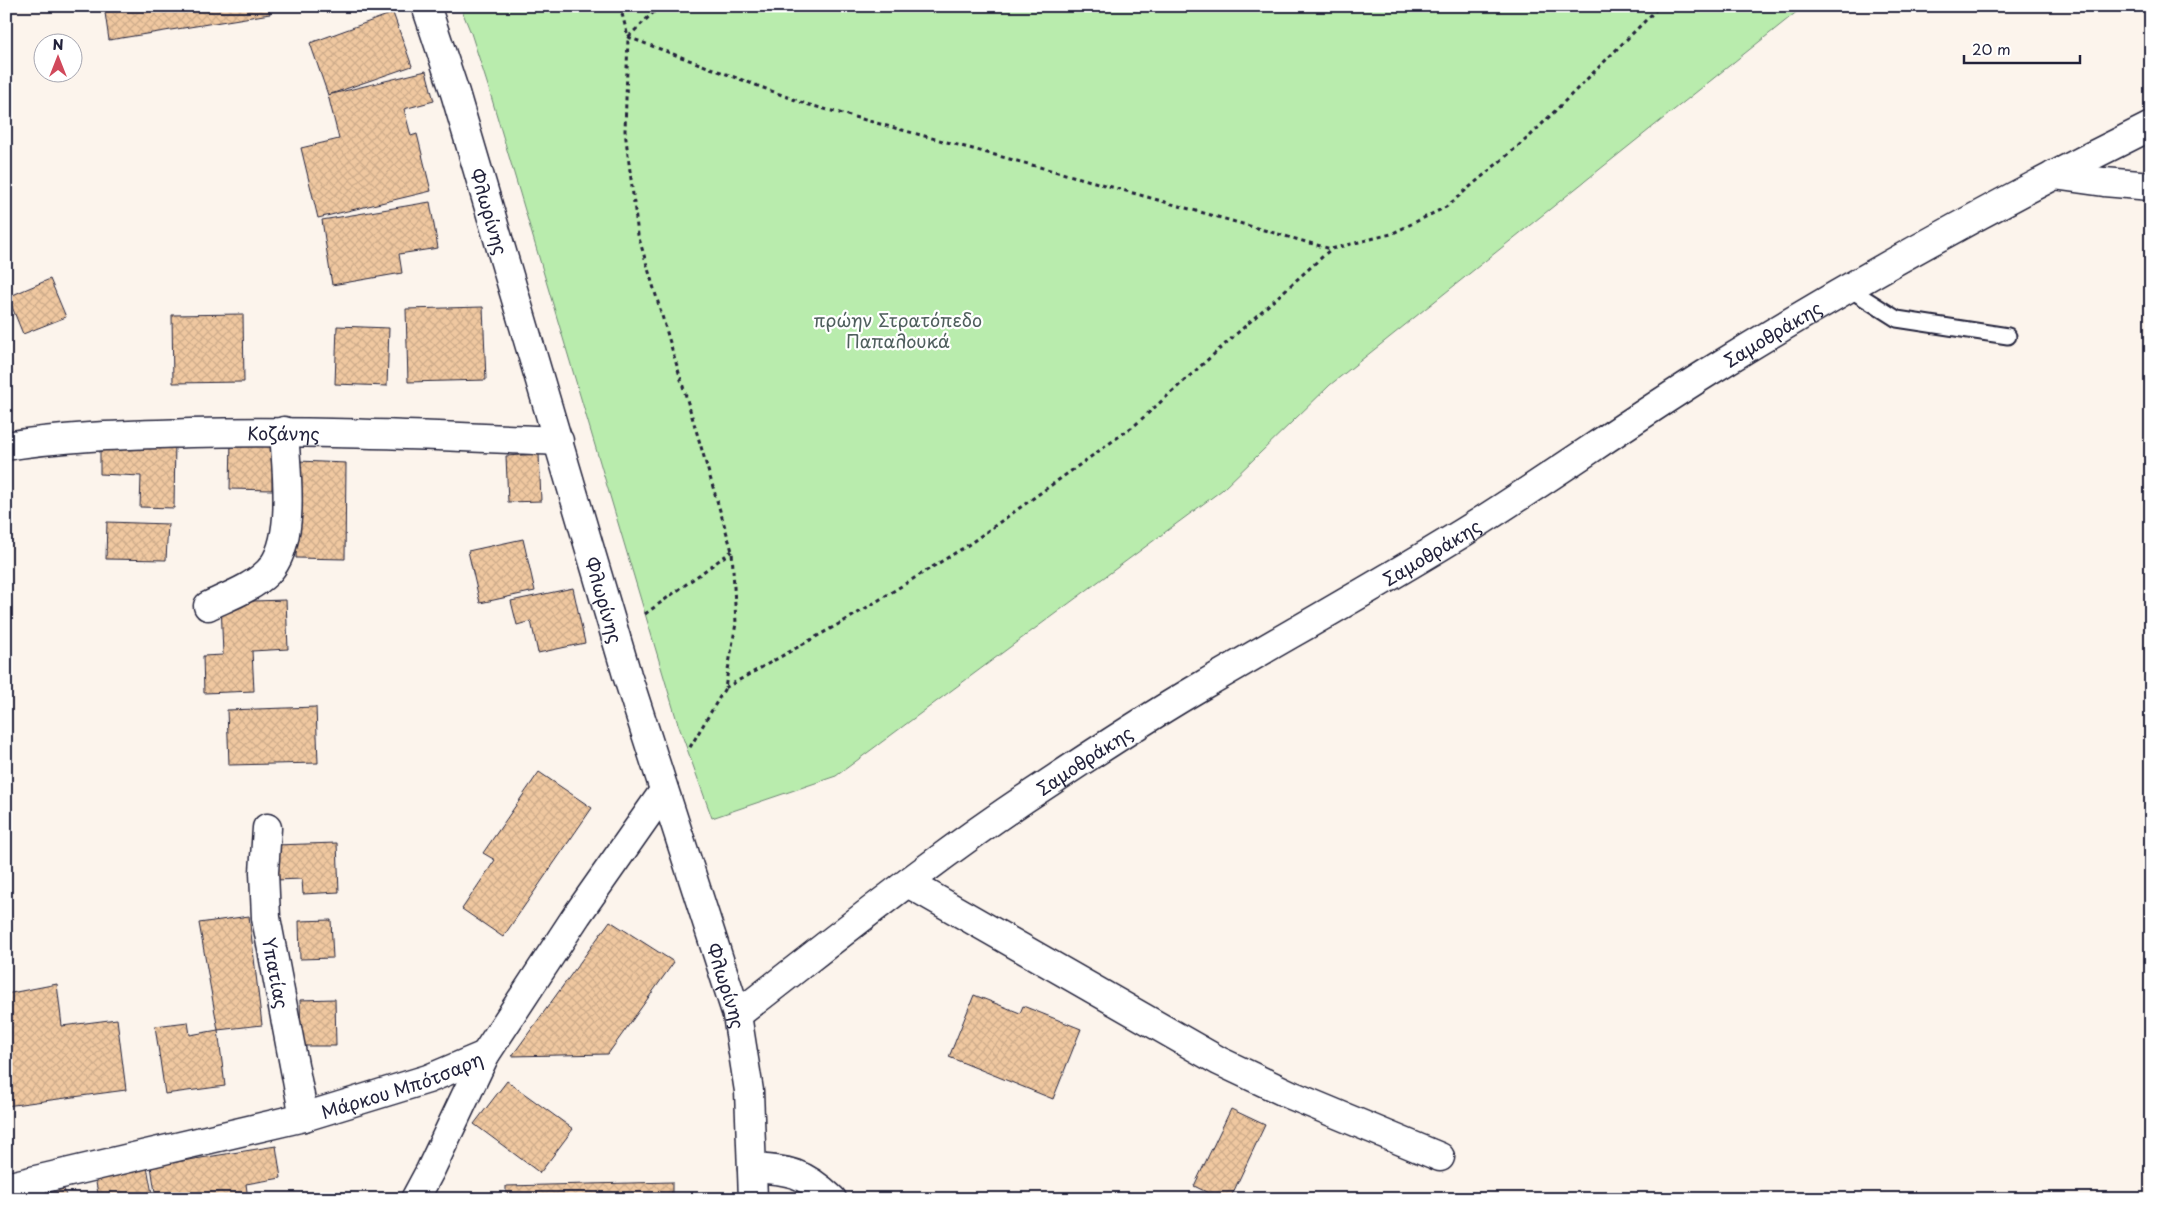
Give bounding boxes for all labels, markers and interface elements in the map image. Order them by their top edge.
north arrow [32,32,82,82]
scale bar [1964,32,2081,64]
text: N [52,34,64,55]
text: 20 m [1972,37,2011,60]
street label: Φλωρίνης [464,165,516,258]
street label: Σαμοθράκης [1718,293,1826,373]
park label: πρώην Στρατόπεδο Παπαλουκά [814,306,982,354]
street label: Κοζάνης [247,419,320,446]
street label: Σαμοθράκης [1377,512,1485,592]
street label: Φλωρίνης [579,553,630,646]
street label: Σαμοθράκης [1031,718,1137,801]
street label: Υπατίας [256,935,296,1011]
street label: Φλωρίνης [701,939,752,1030]
street label: Μάρκου Μπότσαρη [317,1044,487,1125]

